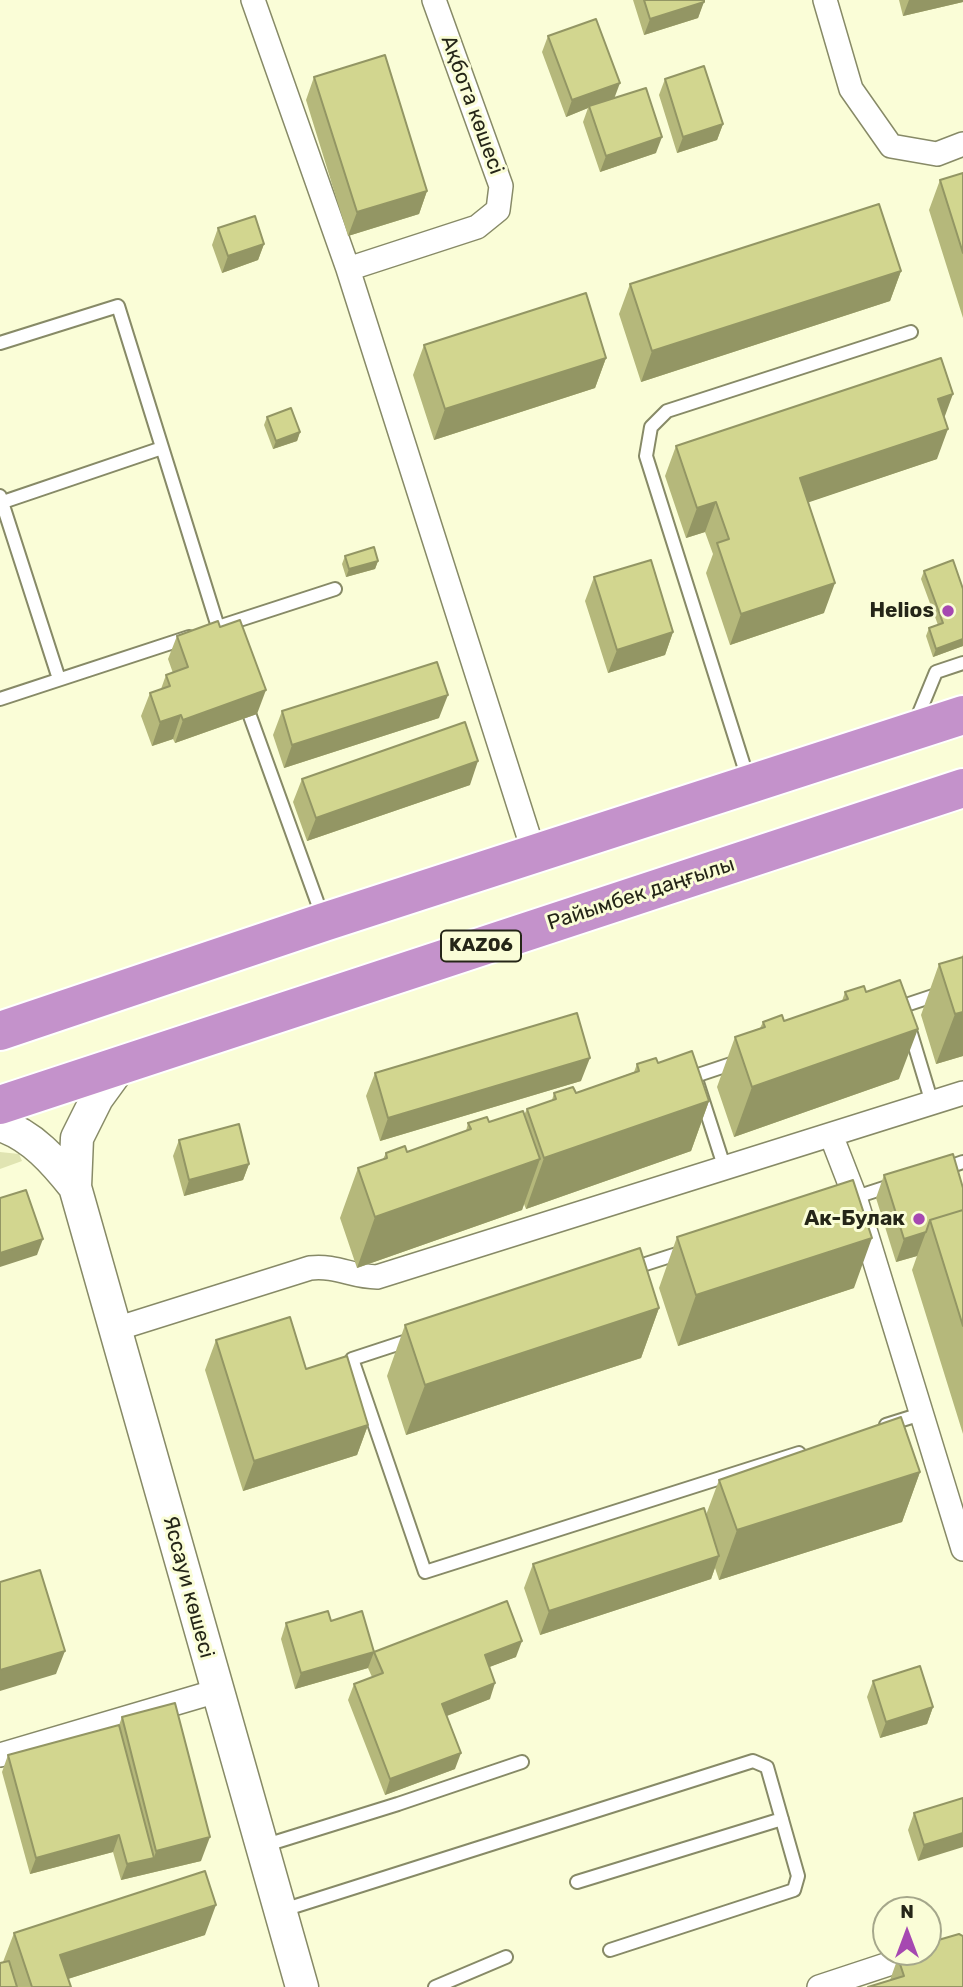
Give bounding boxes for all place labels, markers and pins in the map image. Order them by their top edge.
place label: Helios [869,598,934,624]
marker: Helios [940,603,956,619]
place label: Ак-Булак [804,1206,905,1232]
marker: Ак-Булак [911,1211,927,1227]

